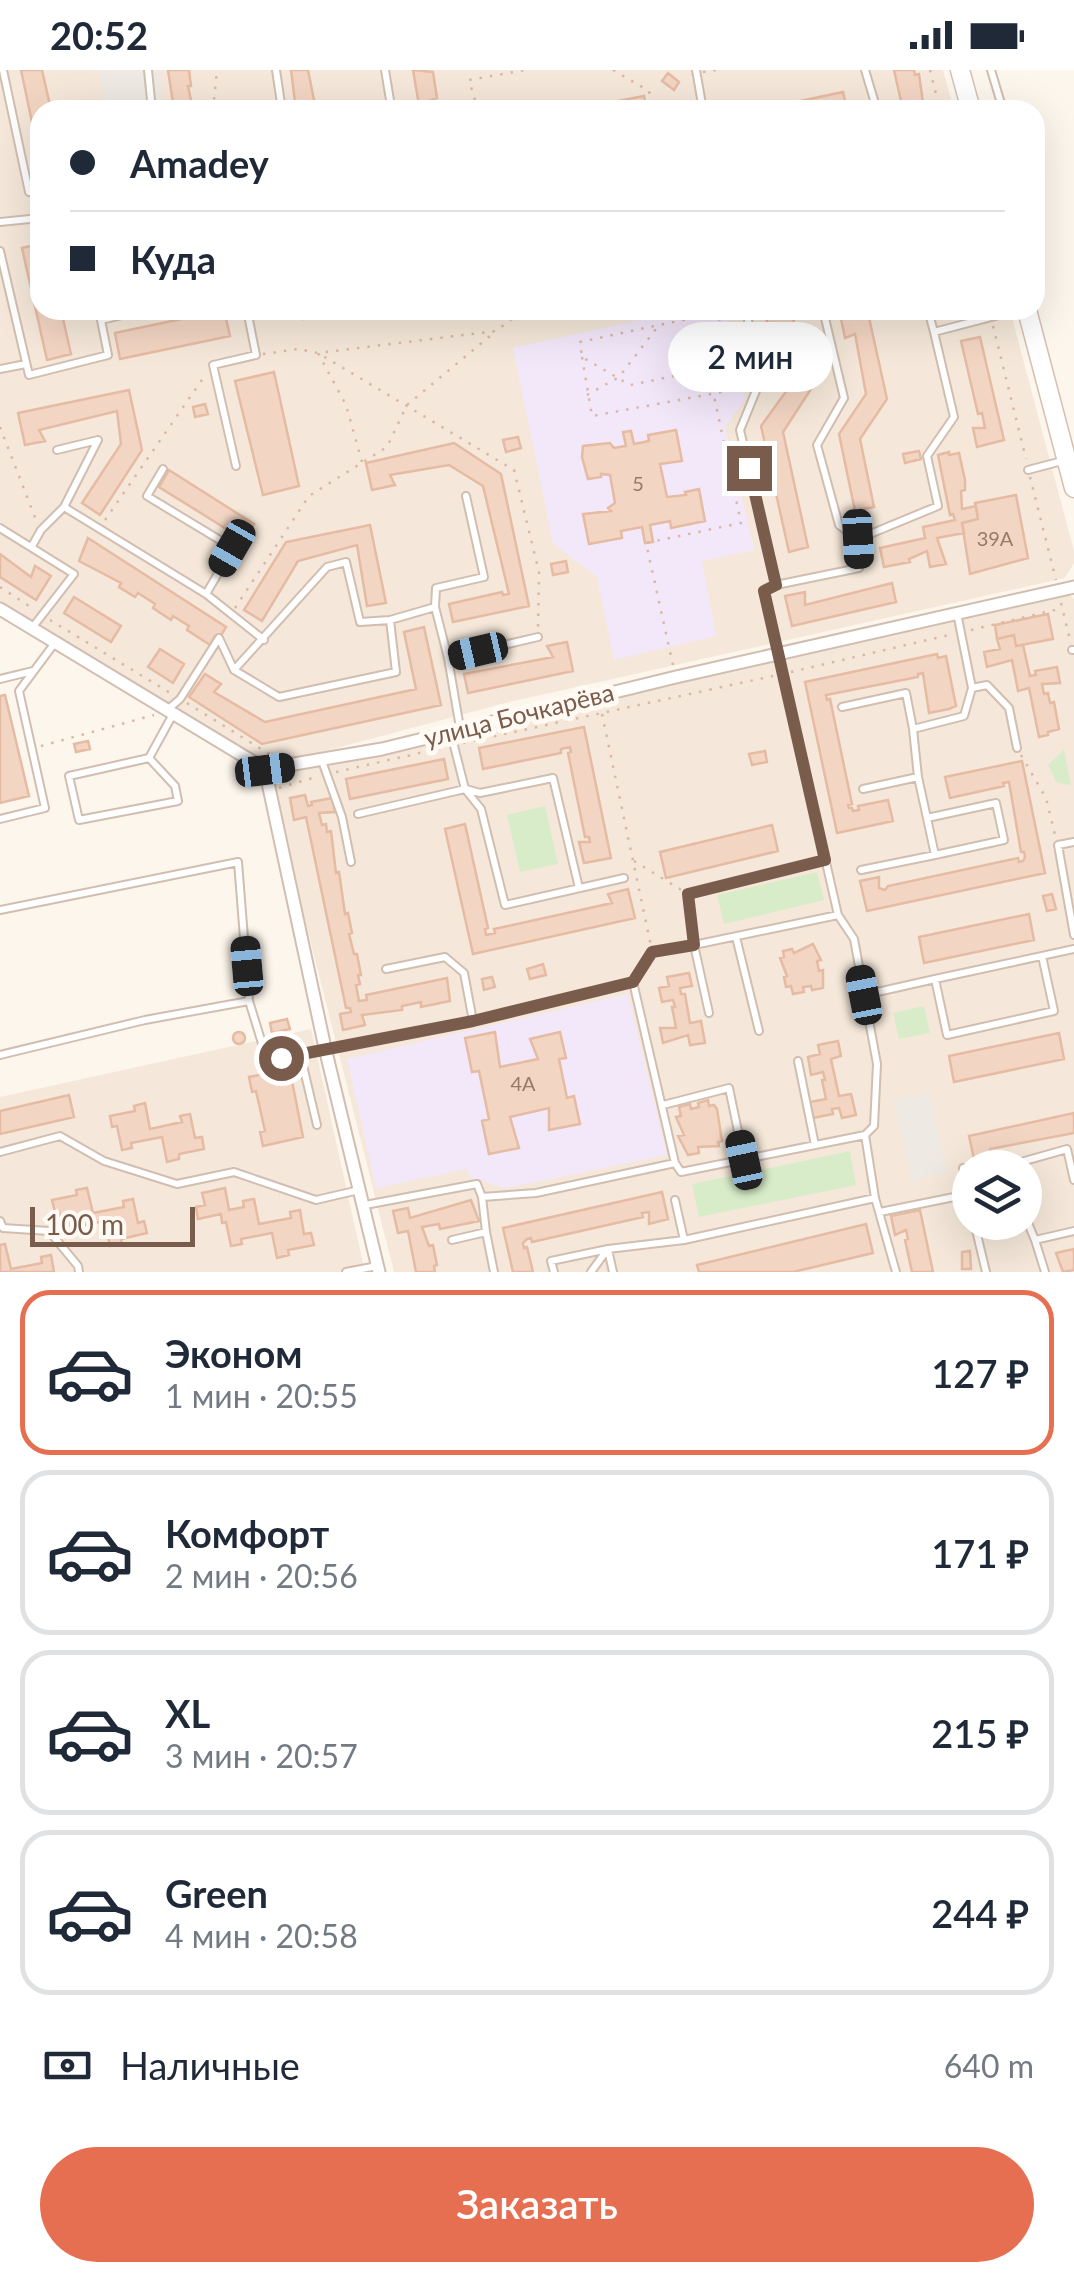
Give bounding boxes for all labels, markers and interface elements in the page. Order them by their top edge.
text: 20:52 [50,12,148,58]
text: Amadey [130,140,269,186]
text: Куда [130,236,216,282]
callout: 2 мин [666,323,832,393]
text: 2 мин [708,337,793,376]
route end [727,446,772,491]
house number: 5 [632,471,644,495]
car [841,508,875,570]
car [204,515,260,581]
house number: 39А [977,526,1014,550]
car [445,630,511,672]
street label: улица Бочкарёва [421,676,617,752]
car [233,751,297,789]
car [229,935,265,997]
car [844,963,884,1027]
route start [259,1036,304,1081]
house number: 4А [510,1071,536,1095]
car [723,1128,765,1192]
map controls [952,1150,1042,1240]
button: layers [952,1150,1042,1240]
scale bar [30,1202,195,1246]
text: 100 m [45,1207,124,1241]
icon: car [45,1328,135,1418]
text: Эконом [165,1330,303,1376]
text: 127 ₽ [931,1350,1029,1396]
text: 1 мин · 20:55 [165,1376,358,1415]
icon: car [45,1508,135,1598]
text: Комфорт [165,1510,329,1556]
text: 171 ₽ [931,1530,1029,1576]
text: 2 мин · 20:56 [165,1556,358,1595]
icon: car [45,1688,135,1778]
text: XL [165,1690,210,1736]
text: 215 ₽ [931,1710,1029,1756]
text: 3 мин · 20:57 [165,1736,358,1775]
icon: car [45,1868,135,1958]
text: Green [165,1870,268,1916]
text: 244 ₽ [931,1890,1029,1936]
text: 4 мин · 20:58 [165,1916,358,1955]
icon: cash [40,2038,95,2093]
text: Наличные [120,2042,300,2088]
text: 640 m [944,2046,1034,2085]
button: Заказать [40,2147,1034,2262]

